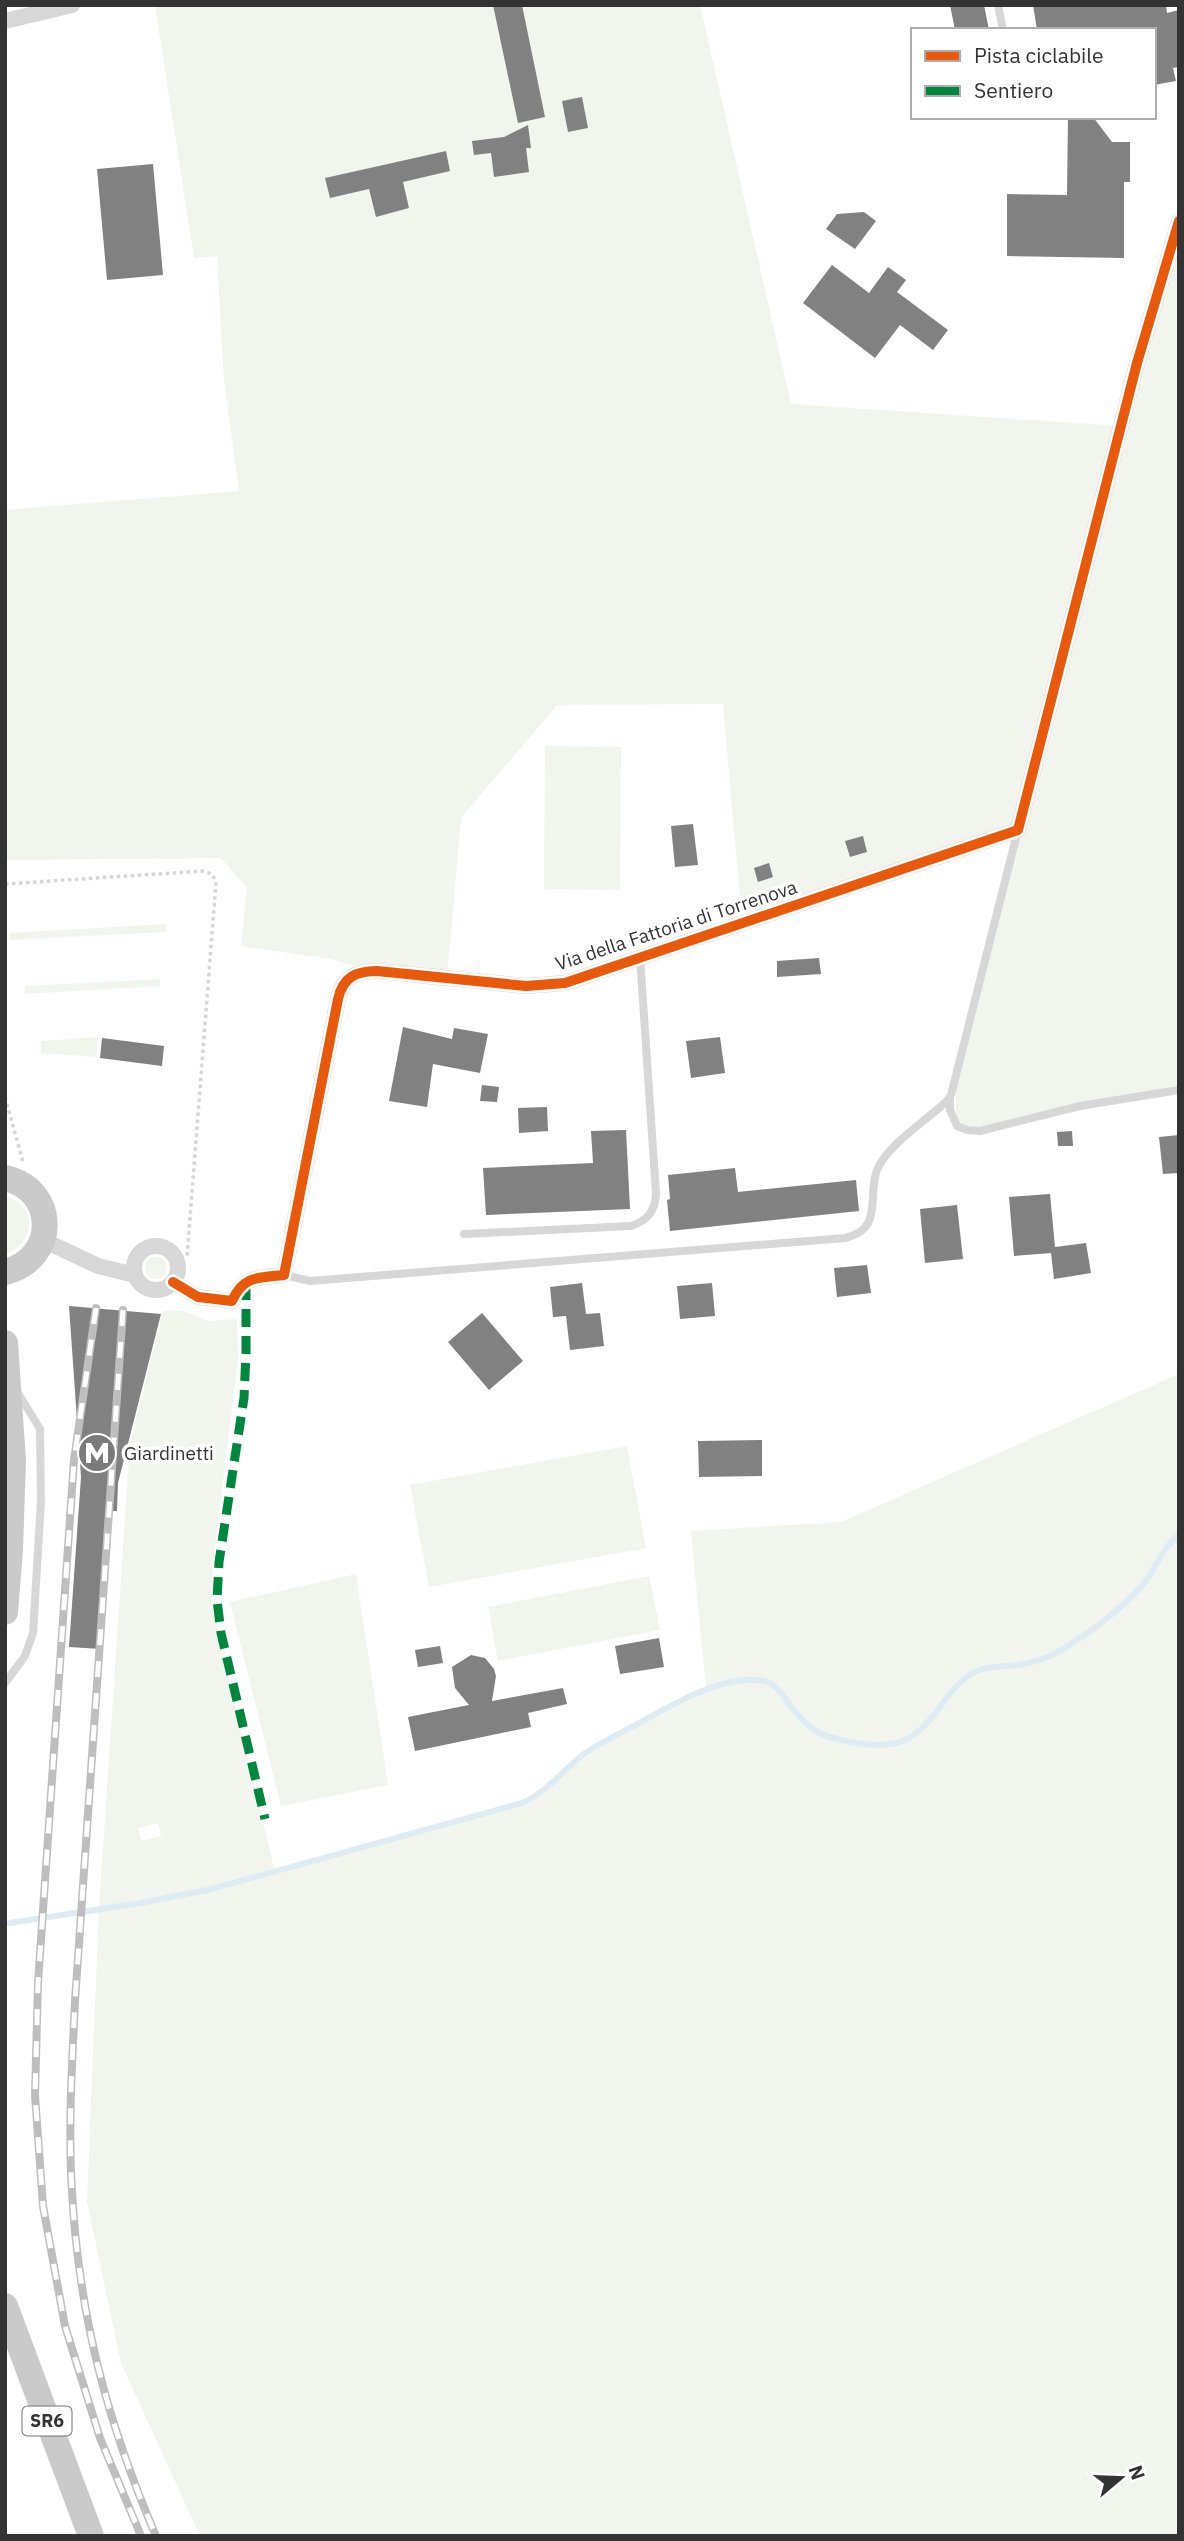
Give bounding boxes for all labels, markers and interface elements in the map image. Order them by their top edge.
legend [911,28,1156,119]
text: Pista ciclabile [974,41,1104,69]
text: Sentiero [974,76,1053,104]
street label: Via della Fattoria di Torrenova [552,875,800,975]
metro station icon: Giardinetti [76,1432,118,1474]
place label: Giardinetti [124,1441,214,1465]
road number: SR6 [22,2406,72,2435]
north arrow [1086,2443,1156,2513]
text: N [1123,2462,1151,2483]

